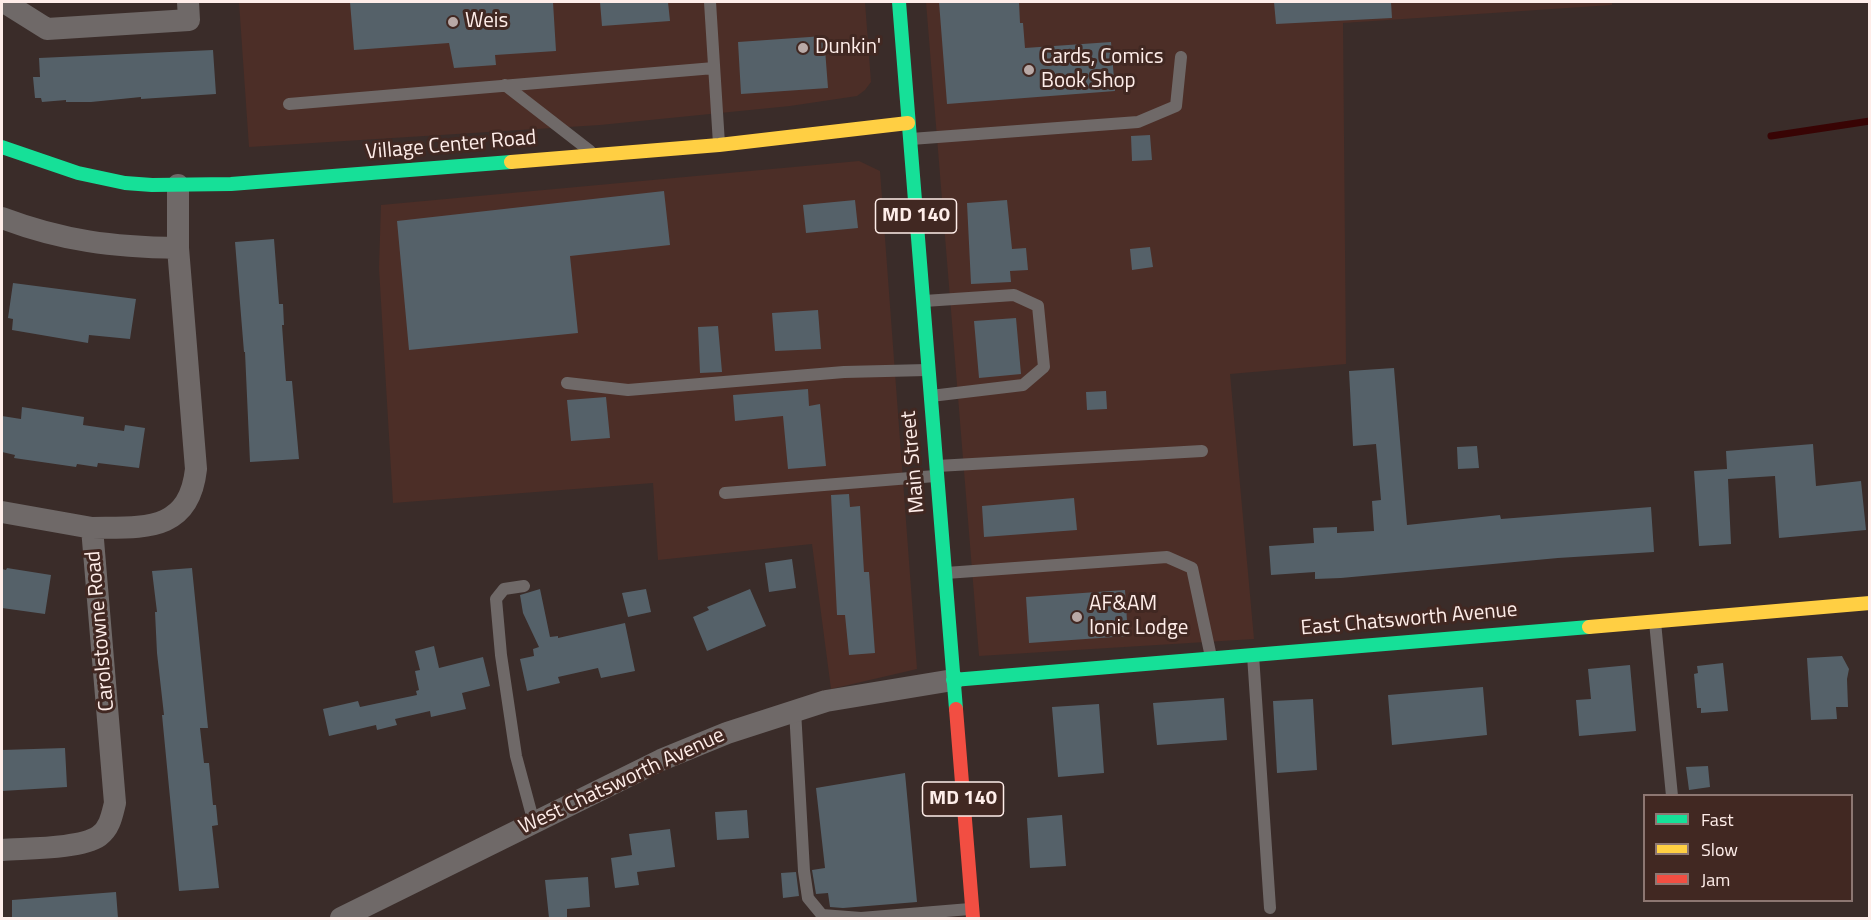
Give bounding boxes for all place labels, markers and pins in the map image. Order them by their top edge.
place label: Weis [465,9,508,35]
marker: Weis [446,15,460,29]
place label: Dunkin' [815,35,881,61]
marker: Dunkin' [796,41,810,55]
place label: Cards, Comics Book Shop [1041,45,1163,95]
marker: Cards, Comics Book Shop [1022,63,1036,77]
place label: AF&AM Ionic Lodge [1089,592,1188,642]
marker: AF&AM Ionic Lodge [1070,610,1084,624]

